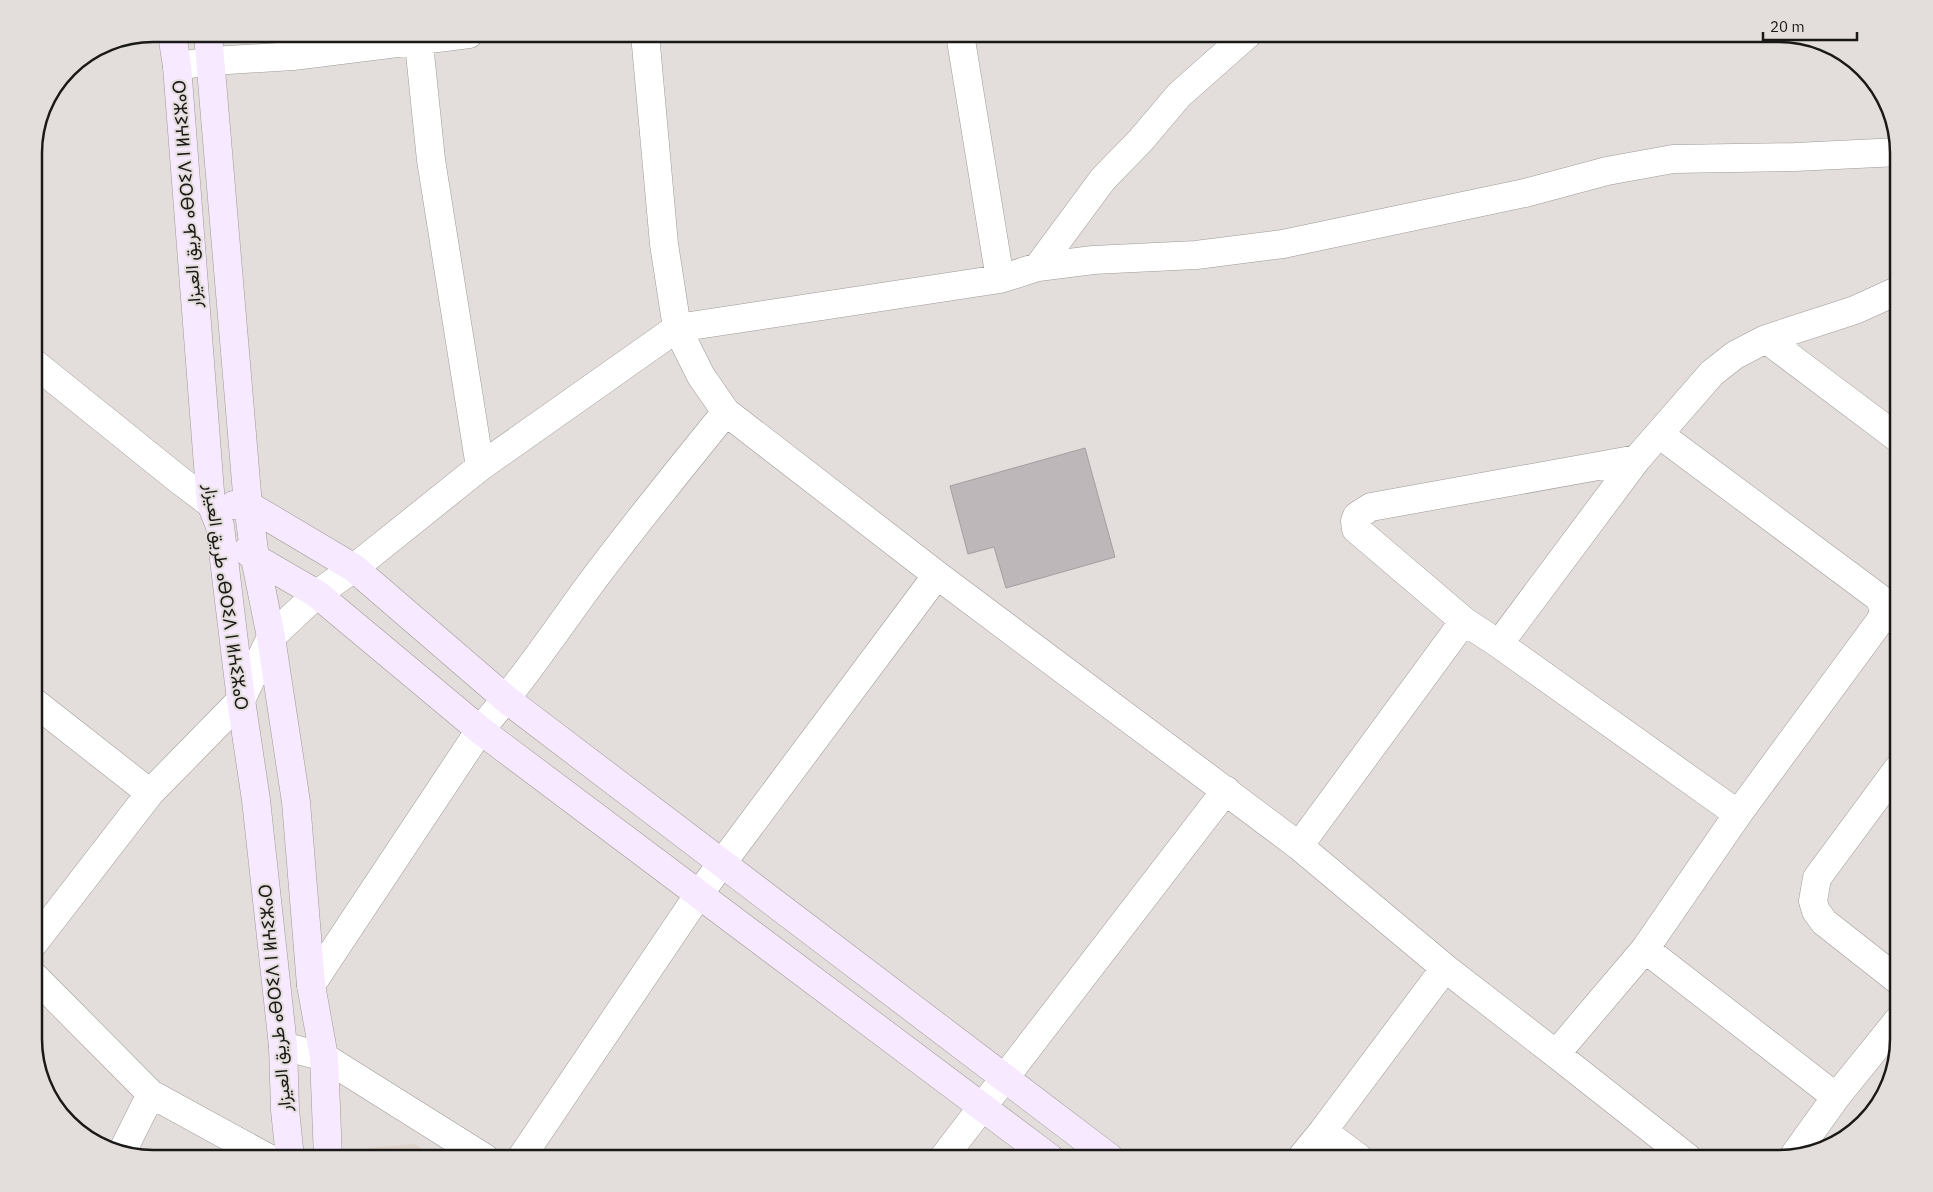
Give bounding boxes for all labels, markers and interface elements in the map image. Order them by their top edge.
scale bar [1763,10,1857,42]
text: 20 m [1770,17,1805,36]
street label: طريق العيزار ⴰⴱⵔⵉⴷ ⵏ ⵍⵄⵉⵣⴰⵔ [167,79,206,310]
street label: طريق العيزار ⴰⴱⵔⵉⴷ ⵏ ⵍⵄⵉⵣⴰⵔ [199,481,254,712]
street label: طريق العيزار ⴰⴱⵔⵉⴷ ⵏ ⵍⵄⵉⵣⴰⵔ [253,883,296,1114]

